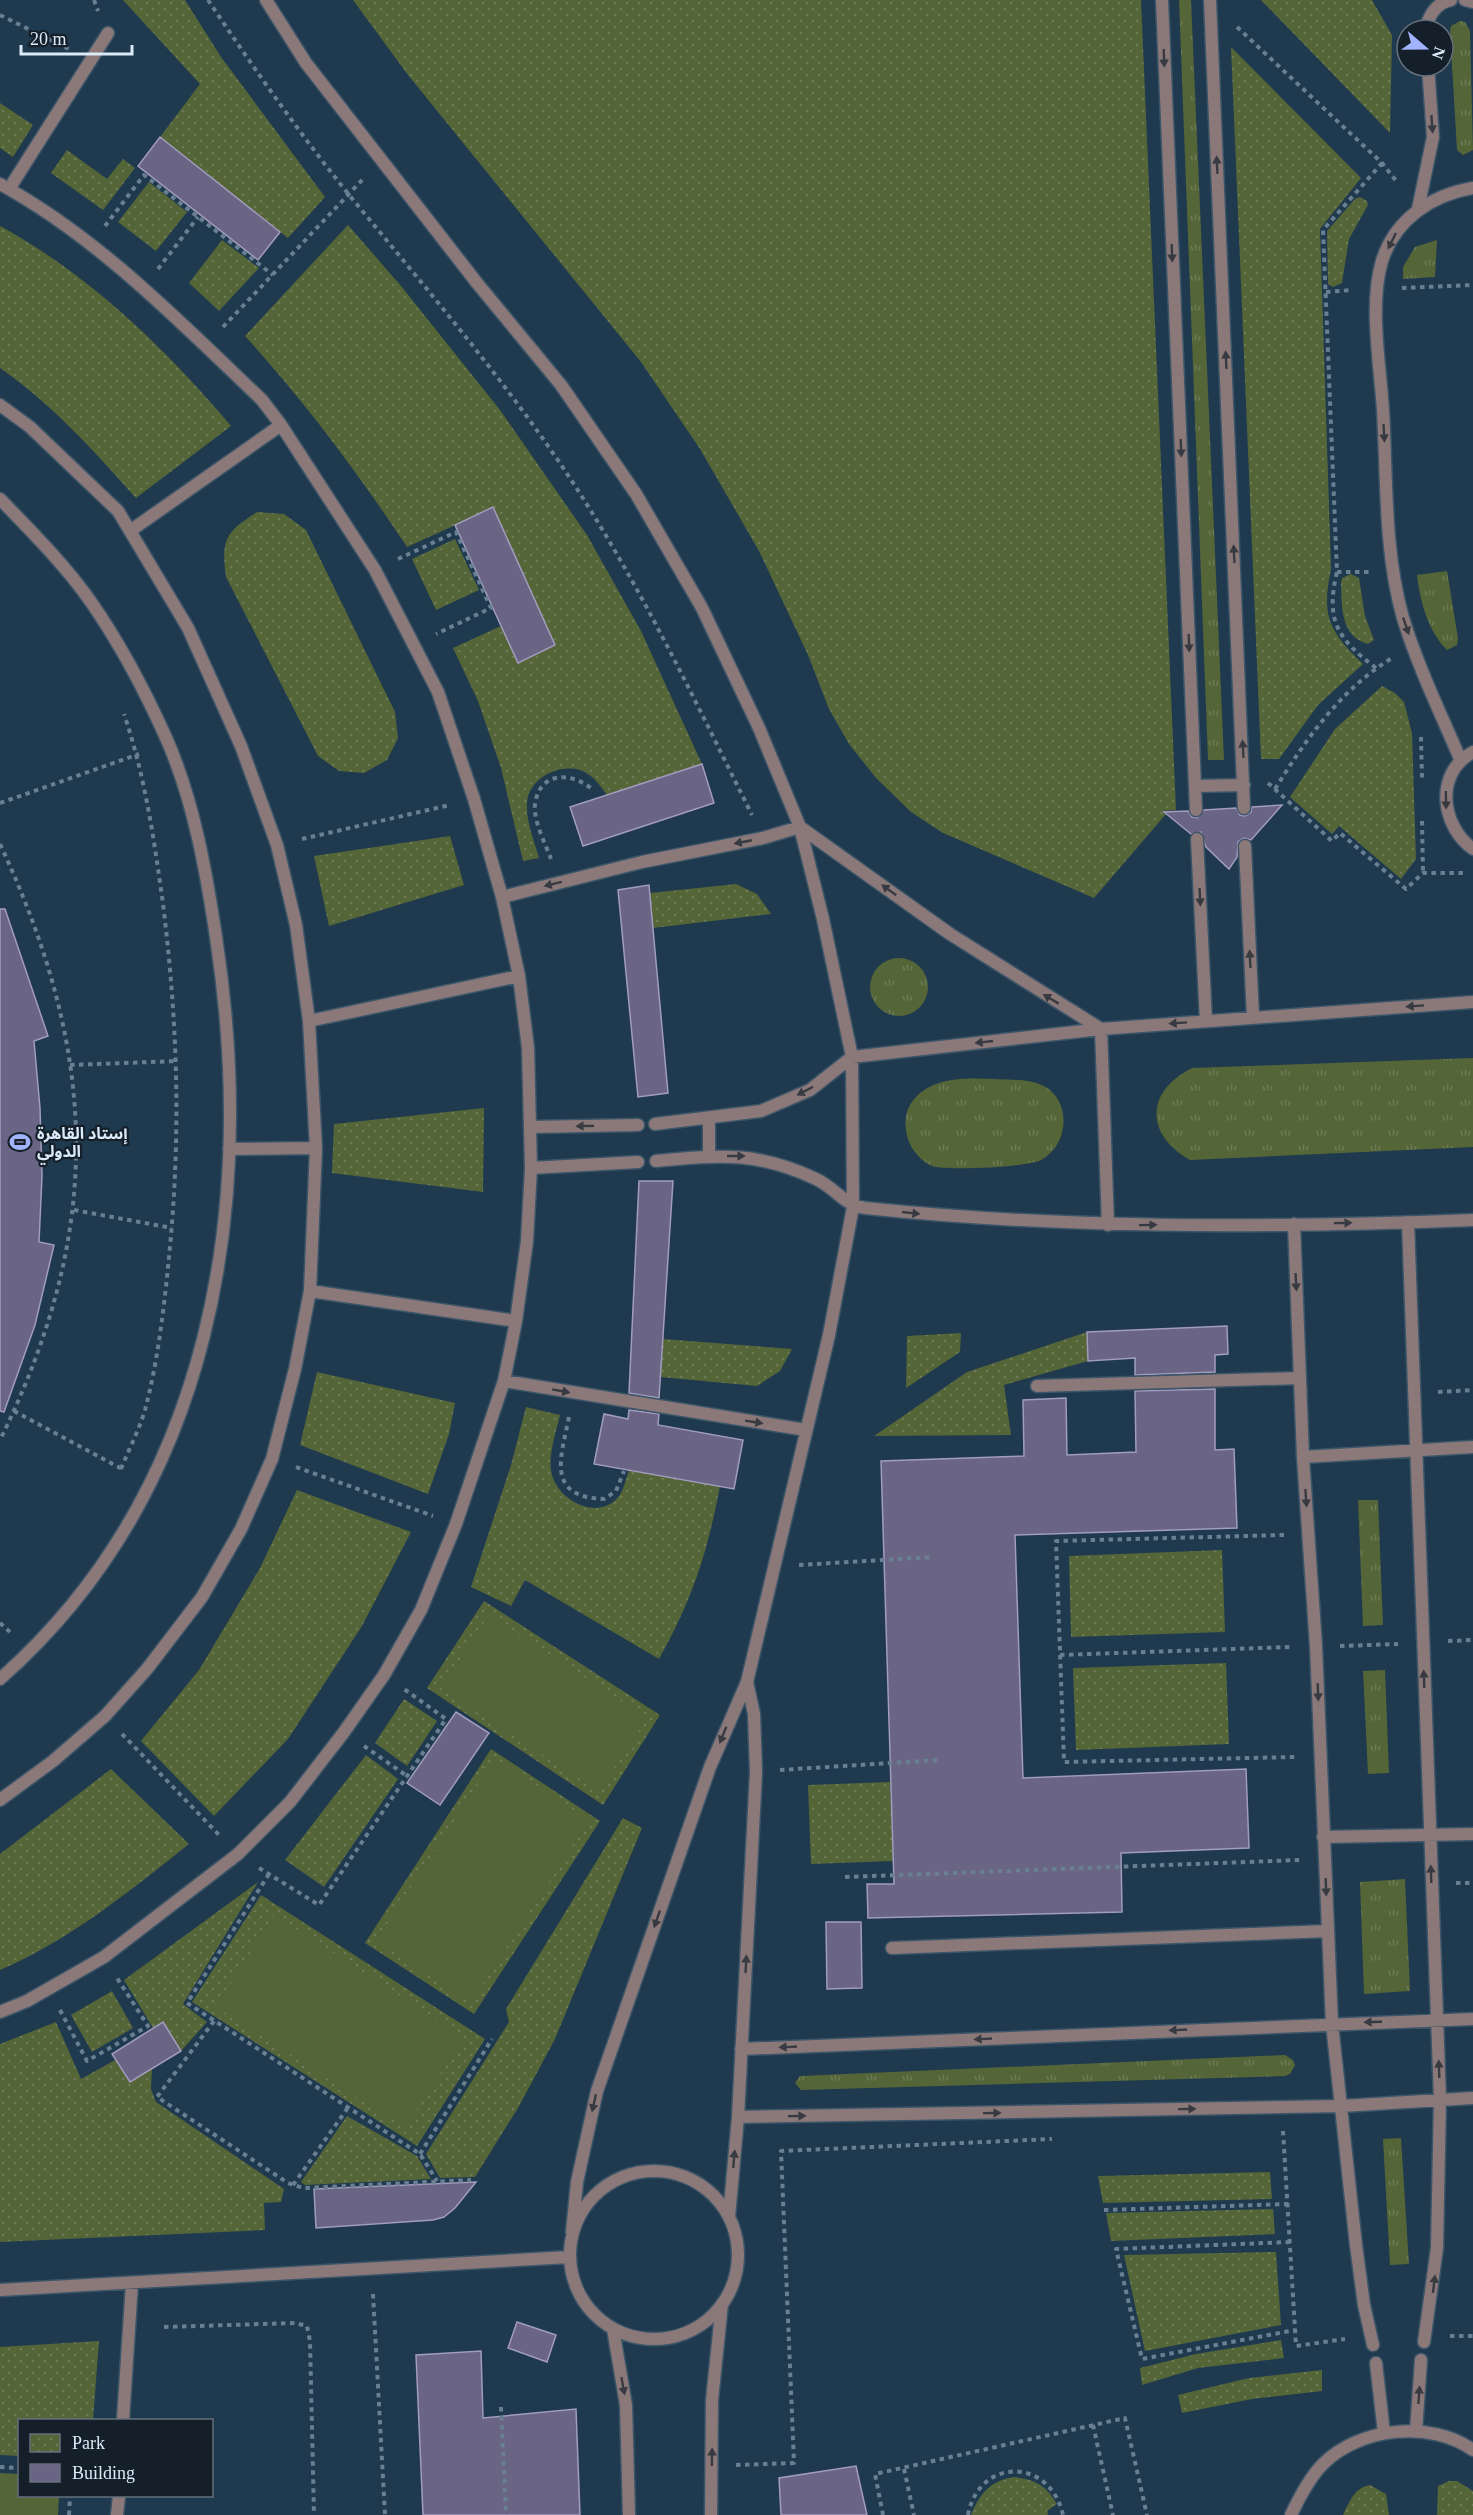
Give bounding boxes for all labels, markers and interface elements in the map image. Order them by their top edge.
scale bar [21,18,132,56]
north arrow [1395,18,1455,78]
text: 20 m [30,29,67,49]
text: N [1429,45,1449,62]
one-way arrow [1159,49,1169,68]
one-way arrow [1428,115,1437,134]
one-way arrow [1213,155,1222,174]
one-way arrow [1388,232,1397,249]
one-way arrow [1168,244,1177,263]
one-way arrow [1221,350,1230,369]
one-way arrow [1379,423,1389,442]
one-way arrow [1176,439,1185,458]
one-way arrow [1230,545,1239,564]
one-way arrow [1402,617,1412,635]
one-way arrow [1185,633,1194,652]
one-way arrow [1238,740,1247,759]
one-way arrow [1442,791,1451,810]
one-way arrow [733,838,752,847]
one-way arrow [544,880,562,890]
one-way arrow [881,885,896,897]
one-way arrow [1195,888,1204,907]
one-way arrow [1246,949,1255,968]
one-way arrow [1042,994,1059,1004]
one-way arrow [1405,1001,1424,1010]
one-way arrow [1169,1018,1188,1028]
one-way arrow [975,1037,994,1047]
one-way arrow [797,1087,814,1096]
one-way arrow [575,1121,594,1131]
place label: إستاد القاهرة الدولي [37,1125,128,1165]
sports icon: إستاد القاهرة الدولي [8,1130,32,1154]
one-way arrow [726,1151,745,1161]
one-way arrow [902,1208,921,1218]
one-way arrow [1334,1218,1353,1228]
one-way arrow [1139,1220,1158,1230]
one-way arrow [1292,1272,1301,1291]
one-way arrow [552,1387,571,1396]
one-way arrow [745,1417,764,1426]
one-way arrow [1302,1488,1311,1507]
one-way arrow [1420,1669,1429,1688]
one-way arrow [1314,1683,1323,1702]
one-way arrow [718,1727,728,1745]
one-way arrow [1427,1864,1436,1883]
one-way arrow [1321,1878,1330,1897]
one-way arrow [652,1910,662,1928]
one-way arrow [741,1955,750,1974]
one-way arrow [1363,2017,1382,2027]
one-way arrow [1168,2026,1187,2035]
one-way arrow [973,2034,992,2043]
one-way arrow [779,2043,798,2052]
one-way arrow [1434,2059,1444,2078]
one-way arrow [588,2094,598,2112]
one-way arrow [1177,2104,1196,2114]
one-way arrow [982,2108,1001,2117]
one-way arrow [787,2112,806,2121]
one-way arrow [730,2149,739,2168]
one-way arrow [1429,2275,1438,2294]
one-way arrow [619,2377,628,2396]
one-way arrow [1414,2386,1423,2405]
legend [18,2419,213,2497]
text: Park [72,2433,105,2453]
one-way arrow [707,2447,716,2466]
text: Building [72,2463,135,2483]

